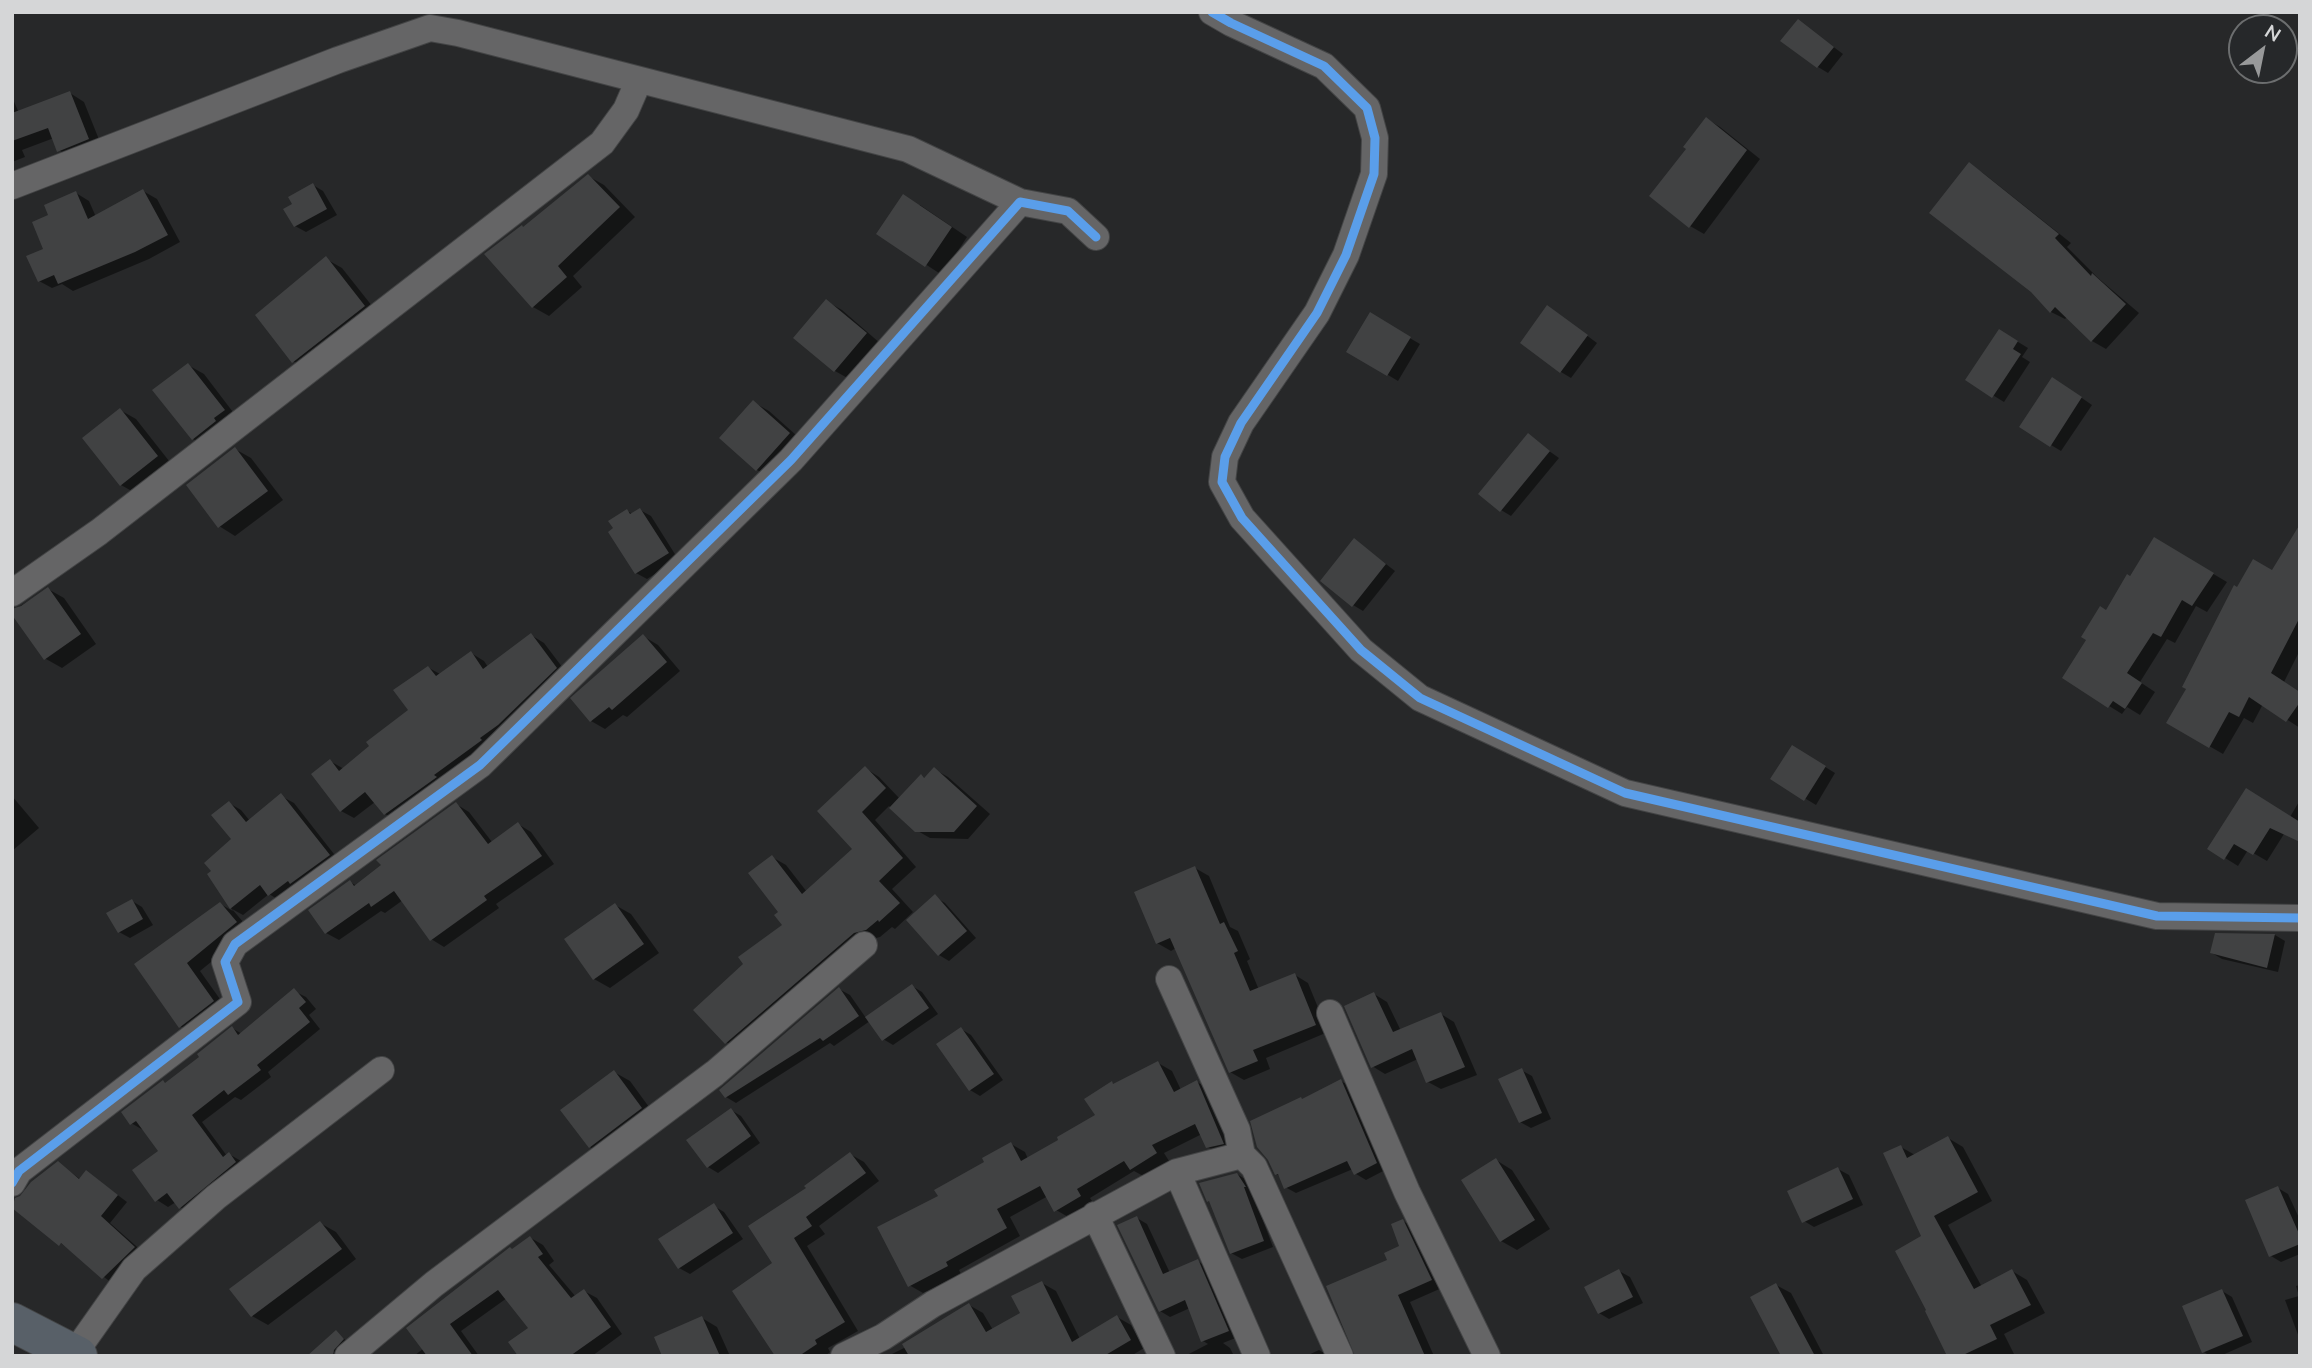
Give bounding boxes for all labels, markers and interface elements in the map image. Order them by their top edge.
north arrow [2228,14,2298,84]
text: N [2261,19,2286,47]

